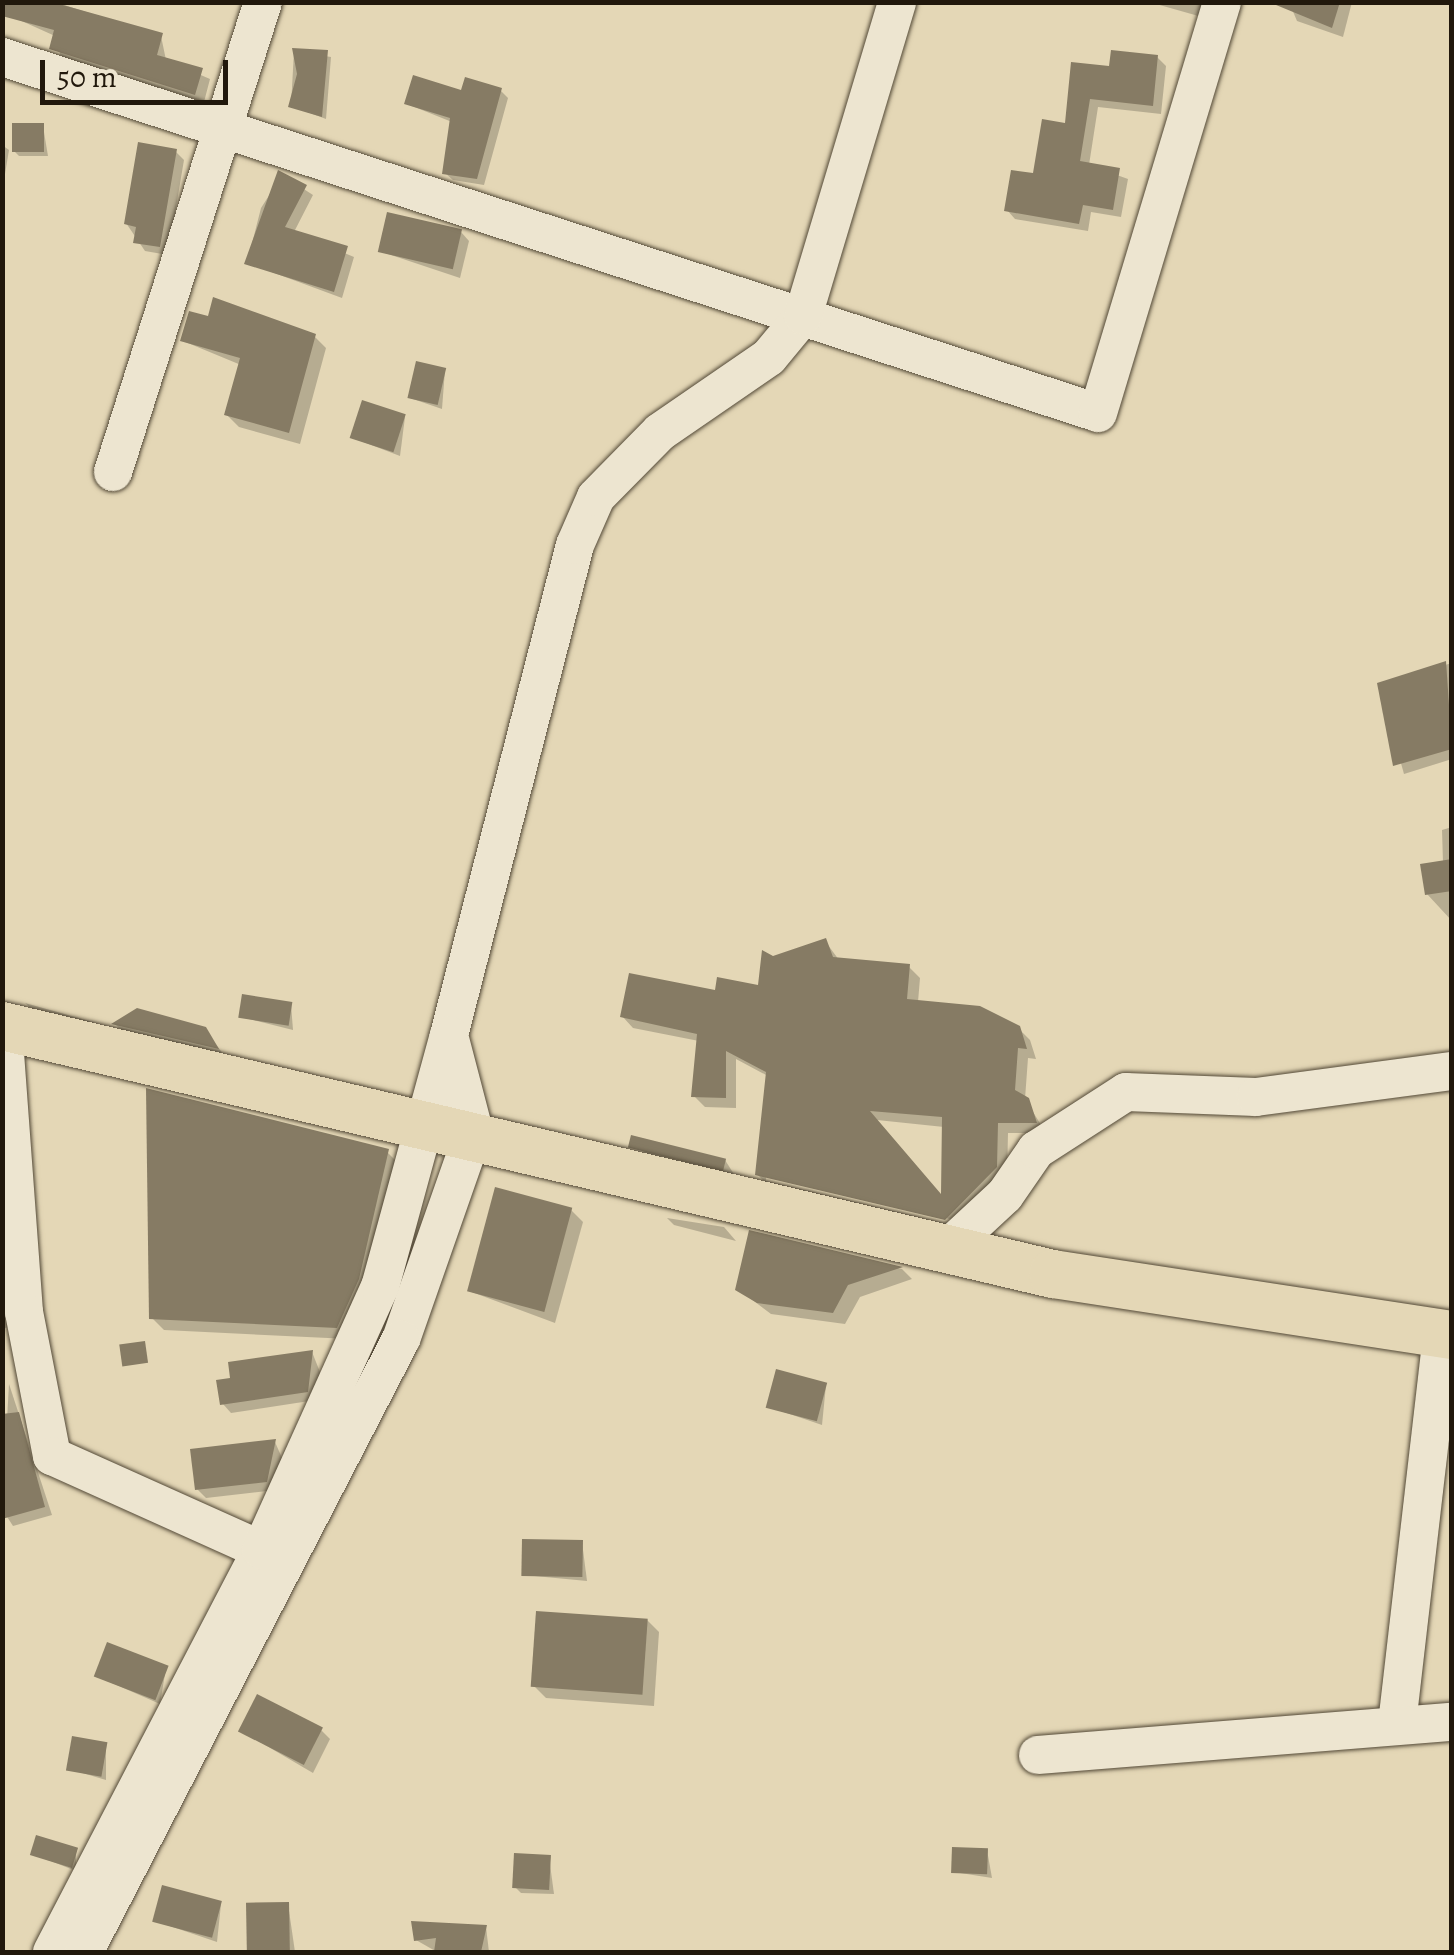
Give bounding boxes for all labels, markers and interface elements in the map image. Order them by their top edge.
scale bar [45,40,232,102]
text: 50 m [57,57,117,97]

